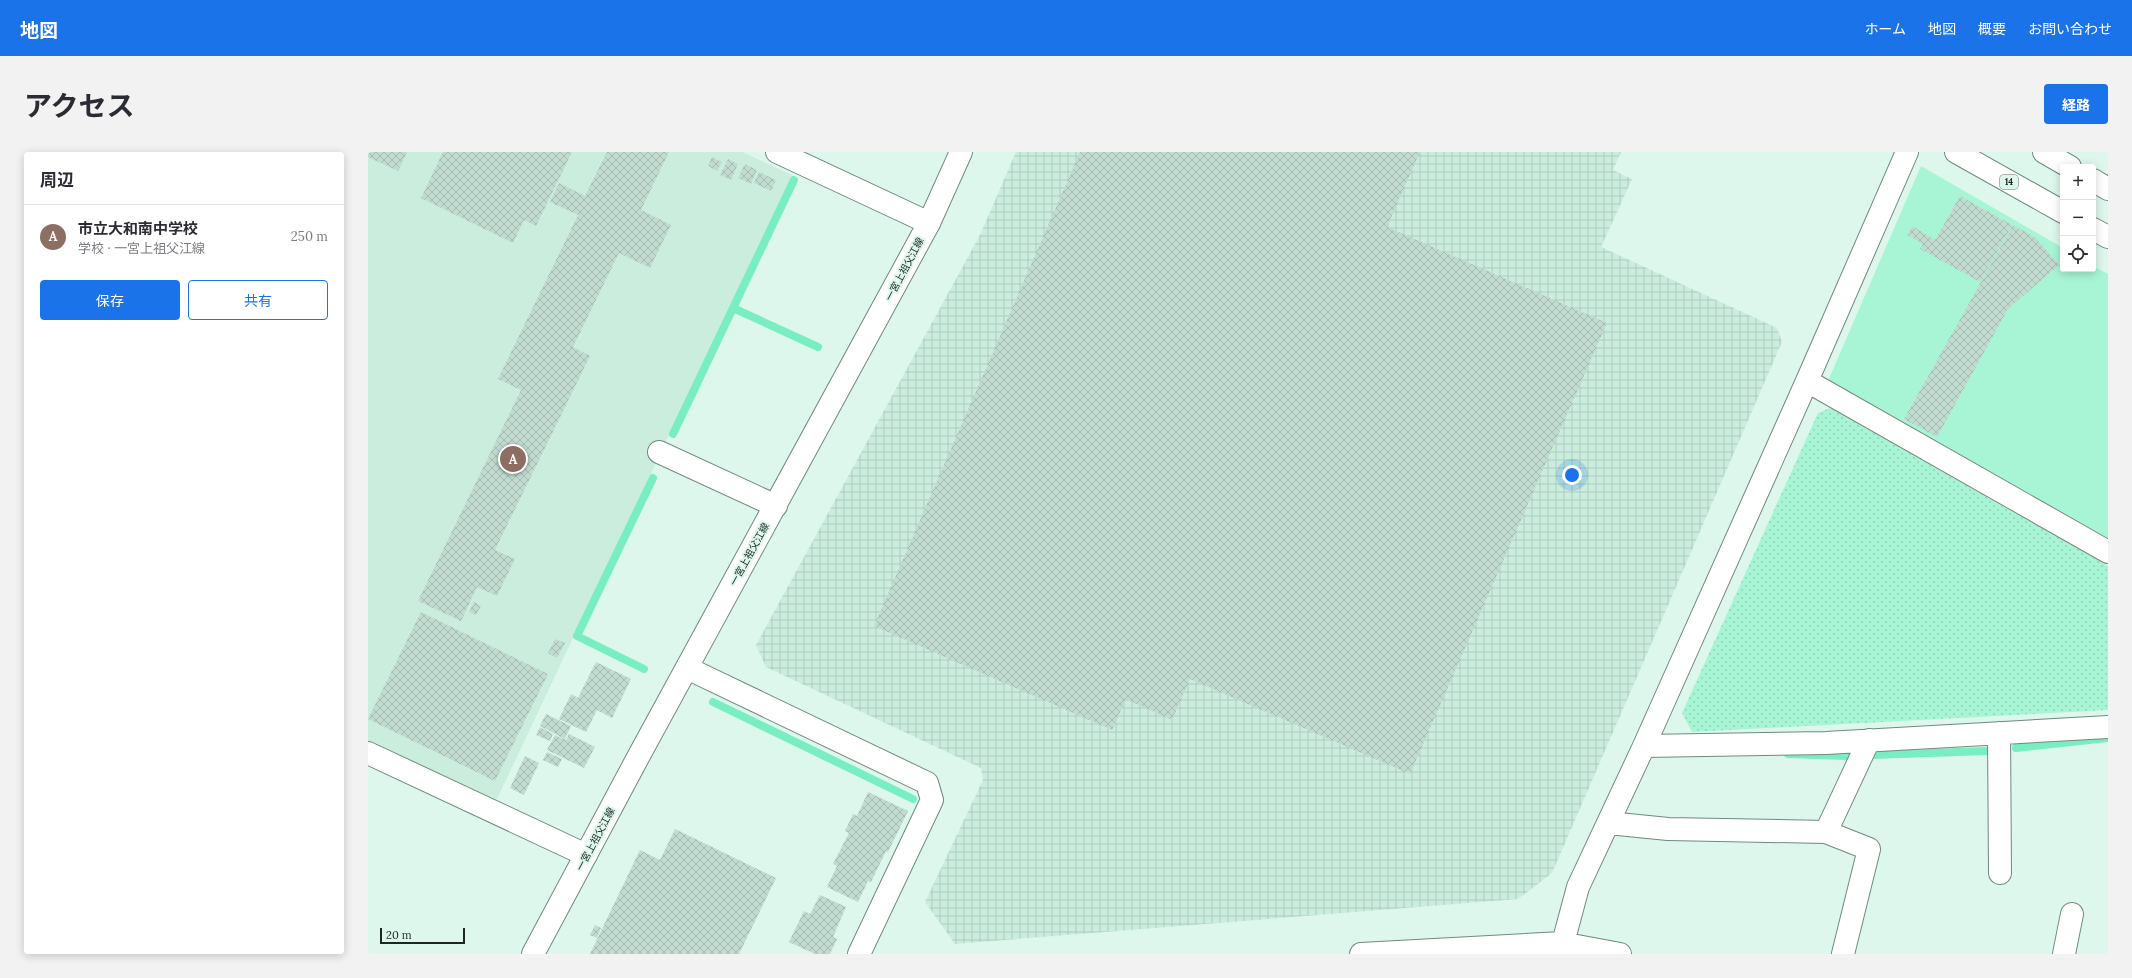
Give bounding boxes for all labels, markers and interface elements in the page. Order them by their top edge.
text: 地図 [20,18,58,42]
text: ホーム [1864,20,1906,38]
text: 地図 [1928,20,1956,38]
text: 概要 [1978,20,2006,38]
text: お問い合わせ [2028,20,2112,38]
button: 経路 [2044,84,2108,124]
text: アクセス [24,88,135,124]
map controls [2060,164,2096,272]
button: + [2060,164,2096,200]
text: 周辺 [40,169,74,191]
road number: 14 [2000,175,2018,189]
button: − [2060,200,2096,236]
text: 市立大和南中学校 [78,219,198,238]
text: A [49,228,57,245]
text: 250 m [291,228,328,245]
street label: 一宮上祖父江線 [882,235,927,303]
button: locate [2060,236,2096,272]
text: 学校 · 一宮上祖父江線 [78,240,205,257]
button: 保存 [40,280,180,320]
button: 共有 [188,280,328,320]
pin: A [500,444,526,474]
your location [1562,465,1582,485]
street label: 一宮上祖父江線 [727,520,772,588]
street label: 一宮上祖父江線 [573,805,618,873]
scale bar [380,926,465,945]
text: 20 m [386,928,411,942]

